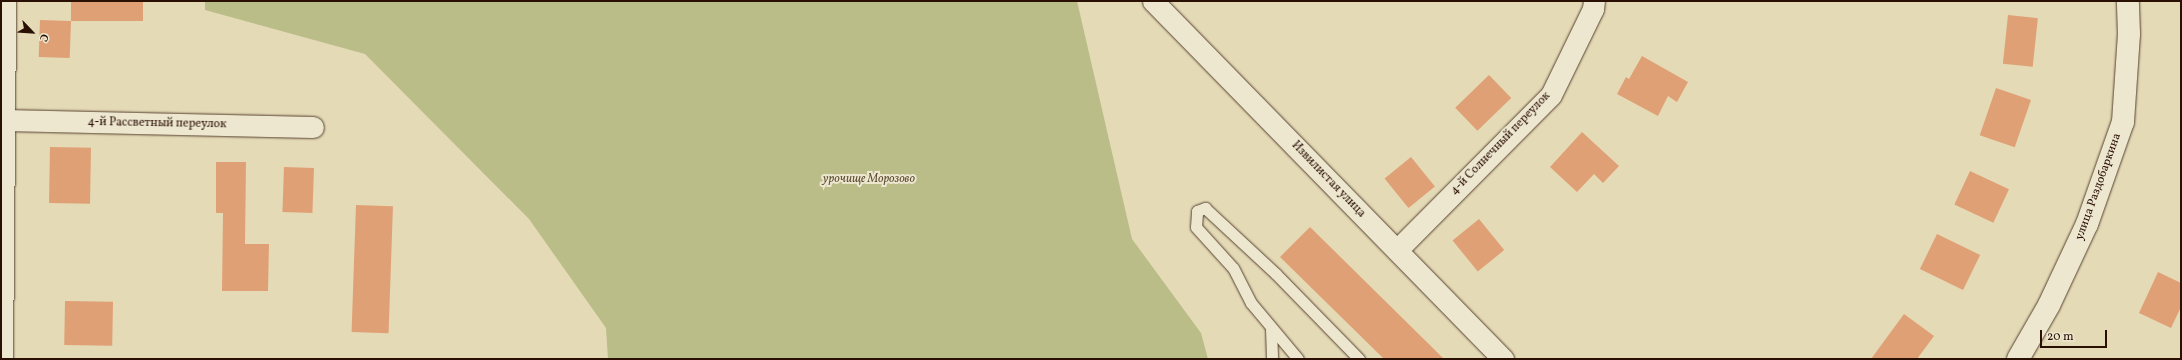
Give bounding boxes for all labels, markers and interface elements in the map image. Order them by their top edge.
north arrow [12,12,52,52]
text: С [35,31,52,44]
street label: 4-й Солнечный переулок [1448,89,1554,199]
street label: 4-й Рассветный переулок [87,116,227,132]
street label: улица Раздобаркина [2073,131,2125,243]
street label: Извилистая улица [1288,139,1368,221]
park label: урочище Морозово [823,173,915,187]
scale bar [2042,322,2109,348]
text: 20 m [2047,329,2074,345]

